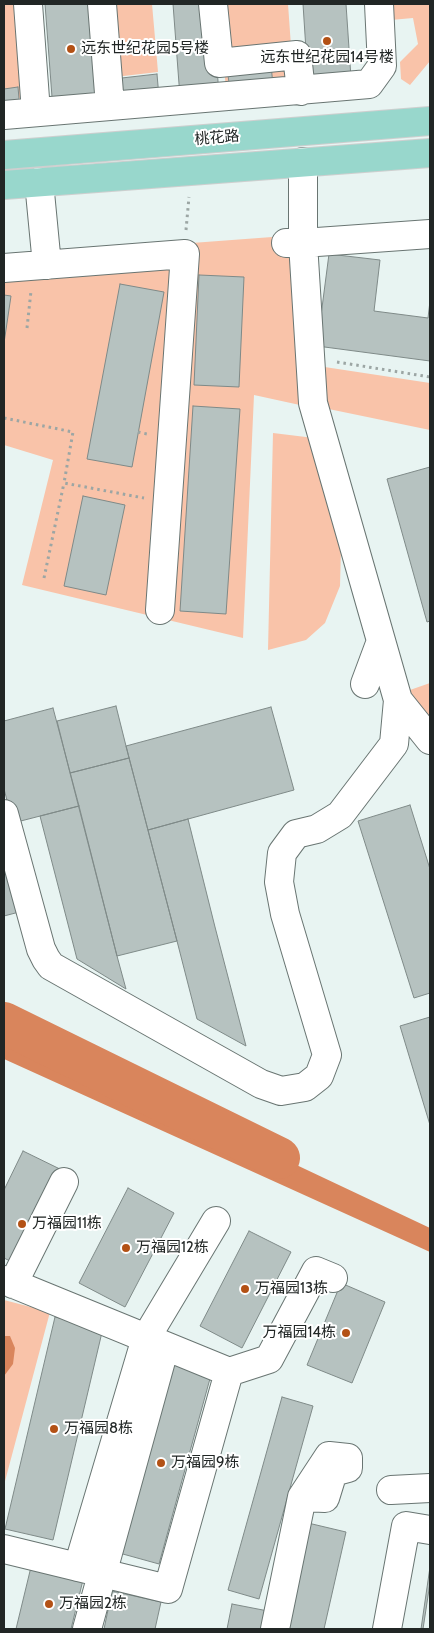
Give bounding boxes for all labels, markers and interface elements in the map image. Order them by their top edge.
marker: 远东世纪花园14号楼 [321,35,333,47]
place label: 远东世纪花园5号楼 [81,40,209,58]
marker: 远东世纪花园5号楼 [65,43,77,55]
place label: 远东世纪花园14号楼 [260,49,394,67]
street label: 桃花路 [194,127,240,149]
place label: 万福园11栋 [32,1215,102,1233]
marker: 万福园11栋 [16,1218,28,1230]
place label: 万福园12栋 [136,1239,209,1257]
marker: 万福园12栋 [120,1242,132,1254]
place label: 万福园13栋 [255,1280,328,1298]
marker: 万福园13栋 [239,1283,251,1295]
place label: 万福园14栋 [262,1324,336,1342]
marker: 万福园14栋 [340,1327,352,1339]
place label: 万福园8栋 [64,1420,133,1438]
marker: 万福园8栋 [48,1423,60,1435]
place label: 万福园9栋 [171,1454,240,1472]
marker: 万福园9栋 [155,1457,167,1469]
place label: 万福园2栋 [59,1595,127,1613]
marker: 万福园2栋 [43,1598,55,1610]

